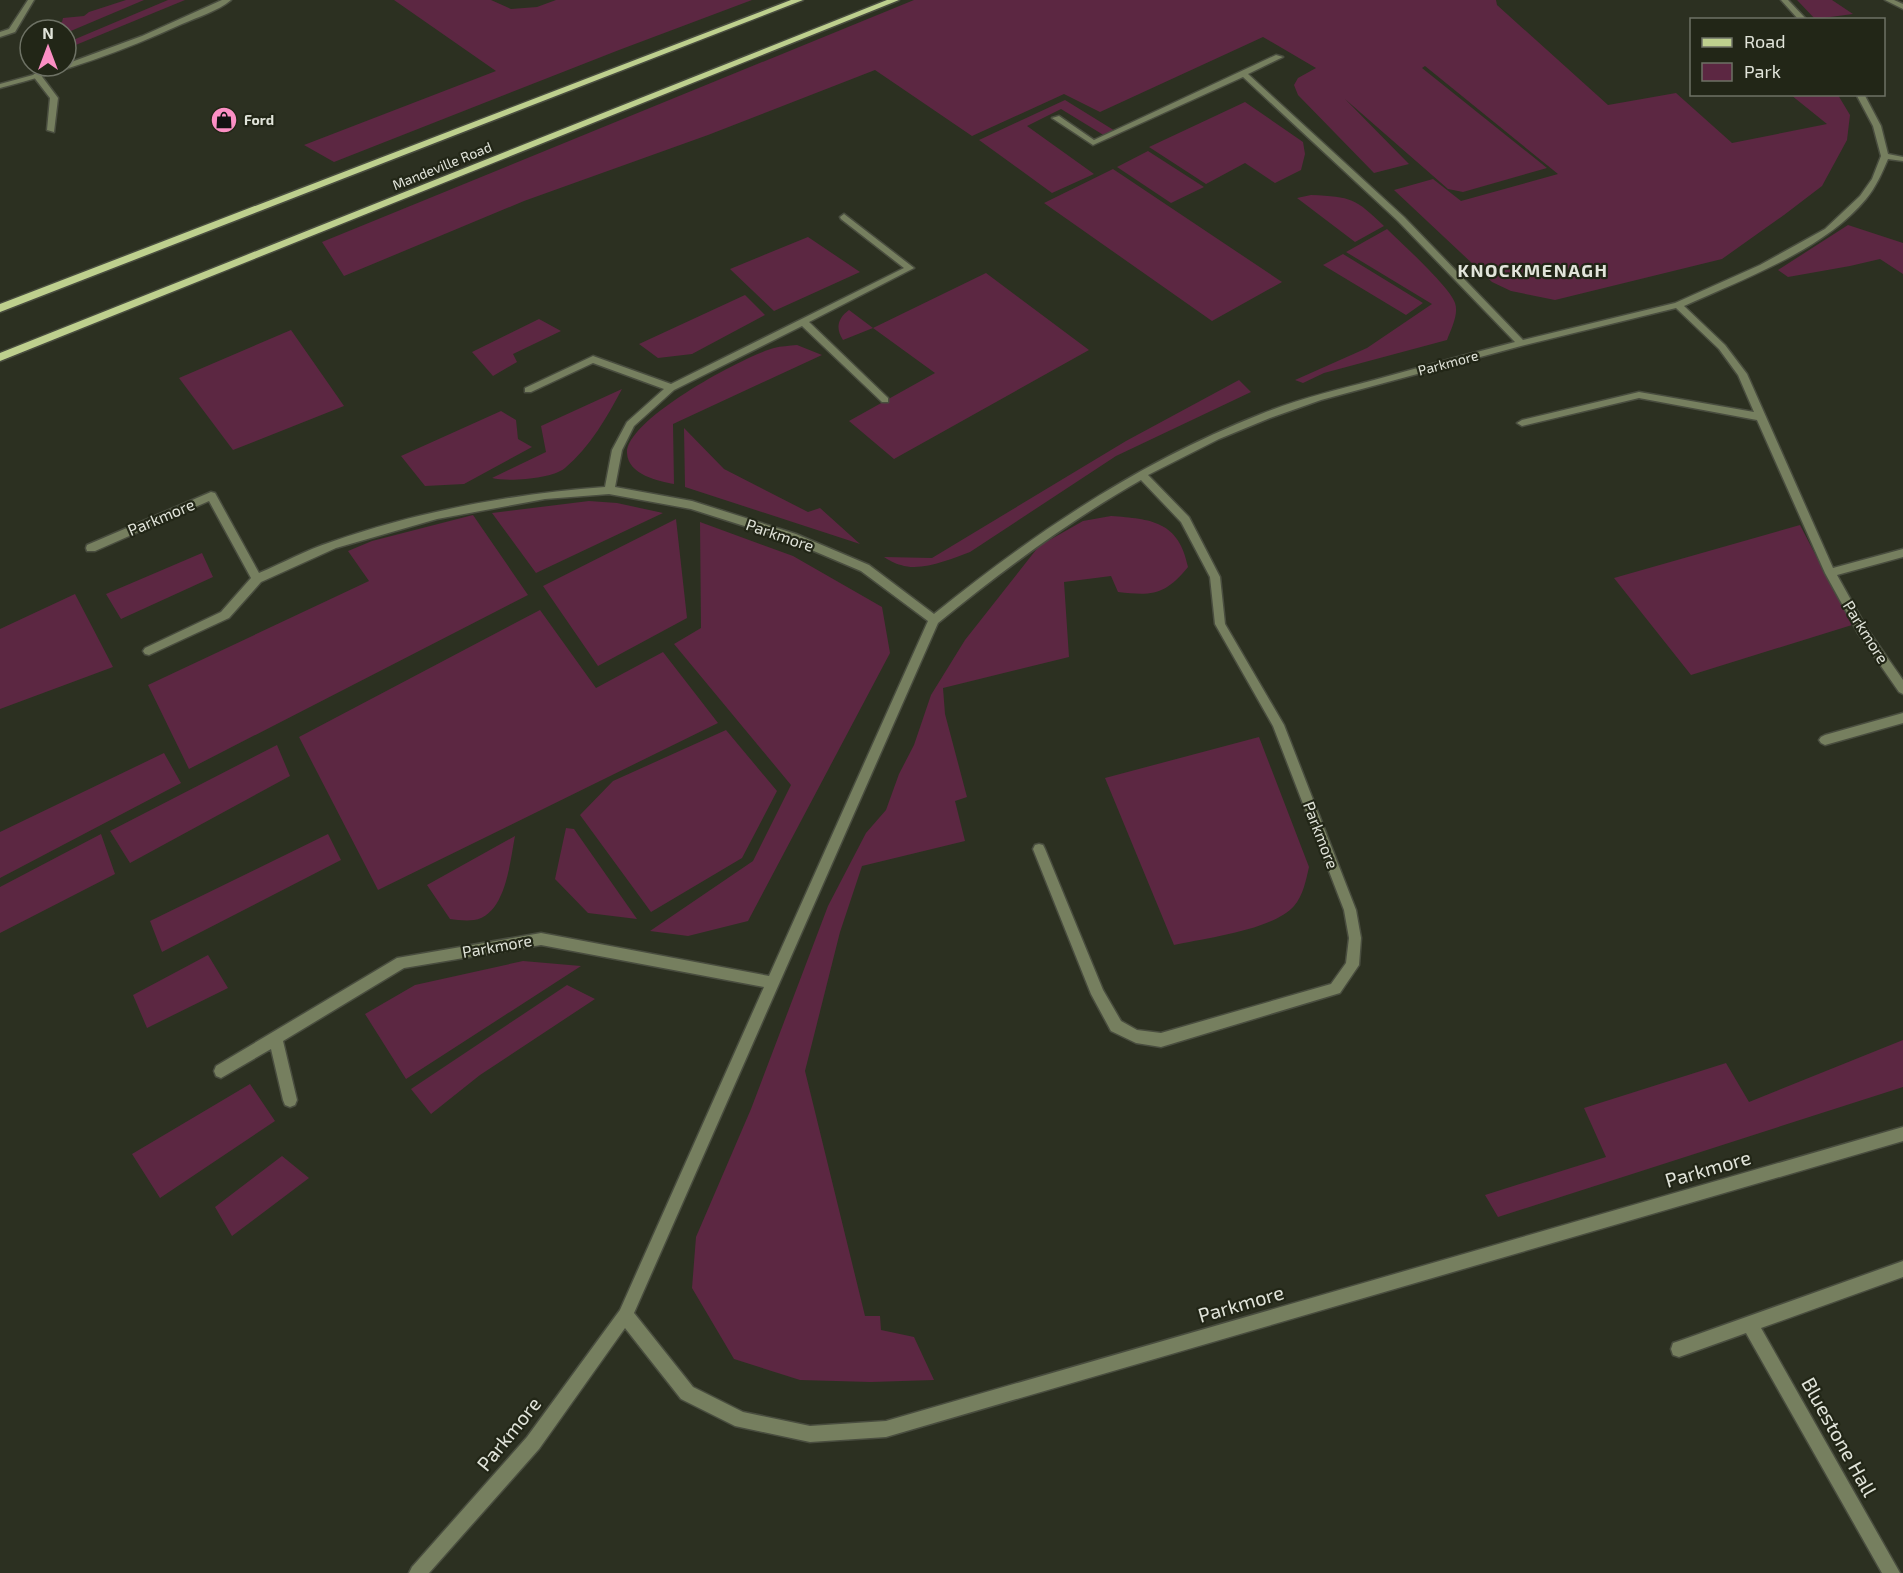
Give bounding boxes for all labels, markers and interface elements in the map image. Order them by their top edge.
north arrow [18,18,78,78]
legend [1690,18,1885,96]
text: N [42,23,54,42]
text: Road [1744,30,1785,52]
text: Park [1744,60,1781,82]
shop icon: Ford [209,105,239,135]
place label: Ford [244,111,274,128]
street label: Mandeville Road [390,138,494,193]
district label: KNOCKMENAGH [1458,259,1608,281]
street label: Parkmore [1416,346,1480,379]
street label: Parkmore [125,494,197,539]
street label: Parkmore [744,514,817,555]
street label: Parkmore [1840,597,1893,667]
street label: Parkmore [1300,798,1343,871]
street label: Parkmore [460,930,533,961]
street label: Parkmore [1662,1144,1753,1192]
street label: Parkmore [1195,1279,1286,1327]
street label: Bluestone Hall [1797,1373,1883,1500]
street label: Parkmore [471,1392,545,1475]

